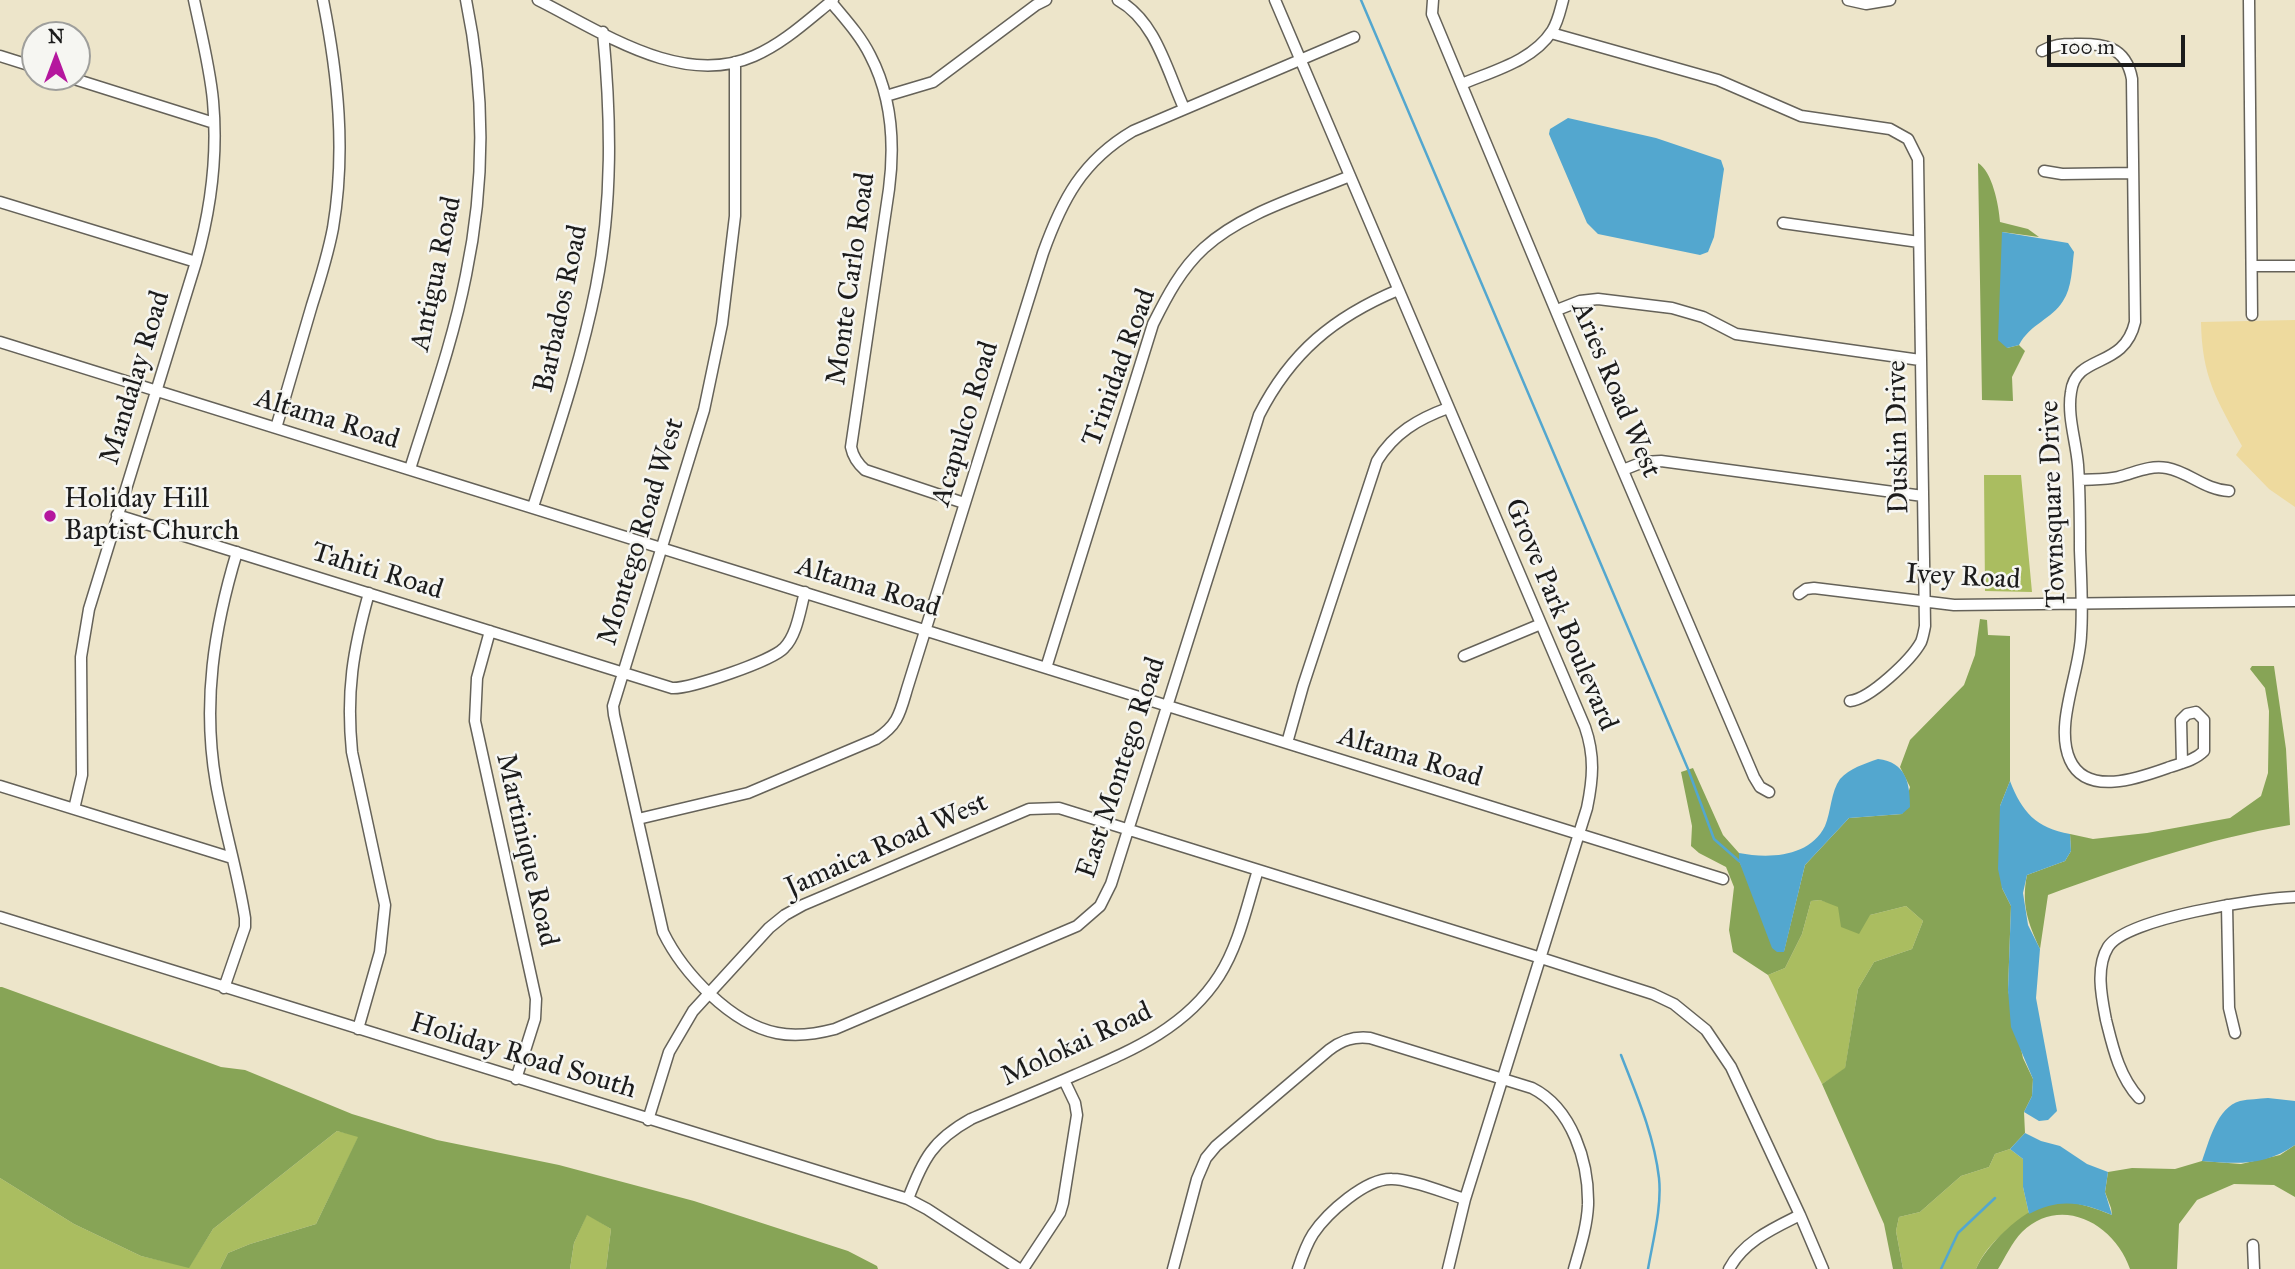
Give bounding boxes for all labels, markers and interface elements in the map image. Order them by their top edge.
north arrow [21,21,91,91]
scale bar [2050,21,2188,65]
text: N [48,25,64,48]
text: 100 m [2060,34,2115,60]
street label: Monte Carlo Road [820,171,884,387]
street label: Antigua Road [404,194,470,354]
street label: Barbados Road [528,222,596,396]
street label: Trinidad Road [1076,285,1164,451]
street label: Mandalay Road [94,287,178,469]
street label: Aries Road West [1563,297,1667,483]
street label: Acapulco Road [925,338,1007,510]
street label: Duskin Drive [1881,360,1917,514]
street label: Altama Road [251,382,403,458]
street label: Townsquare Drive [2034,400,2074,608]
street label: Montego Road West [591,414,693,650]
place label: Holiday Hill Baptist Church [64,483,239,549]
street label: Grove Park Boulevard [1496,494,1624,736]
marker: Holiday Hill Baptist Church [42,508,58,524]
street label: Tahiti Road [307,536,447,608]
street label: Altama Road [792,550,944,626]
street label: Ivey Road [1905,558,2021,598]
street label: East Montego Road [1070,653,1174,883]
street label: Altama Road [1334,720,1486,796]
street label: Martinique Road [487,750,565,950]
street label: Jamaica Road West [781,786,993,906]
street label: Molokai Road [996,995,1158,1095]
street label: Holiday Road South [406,1007,640,1107]

